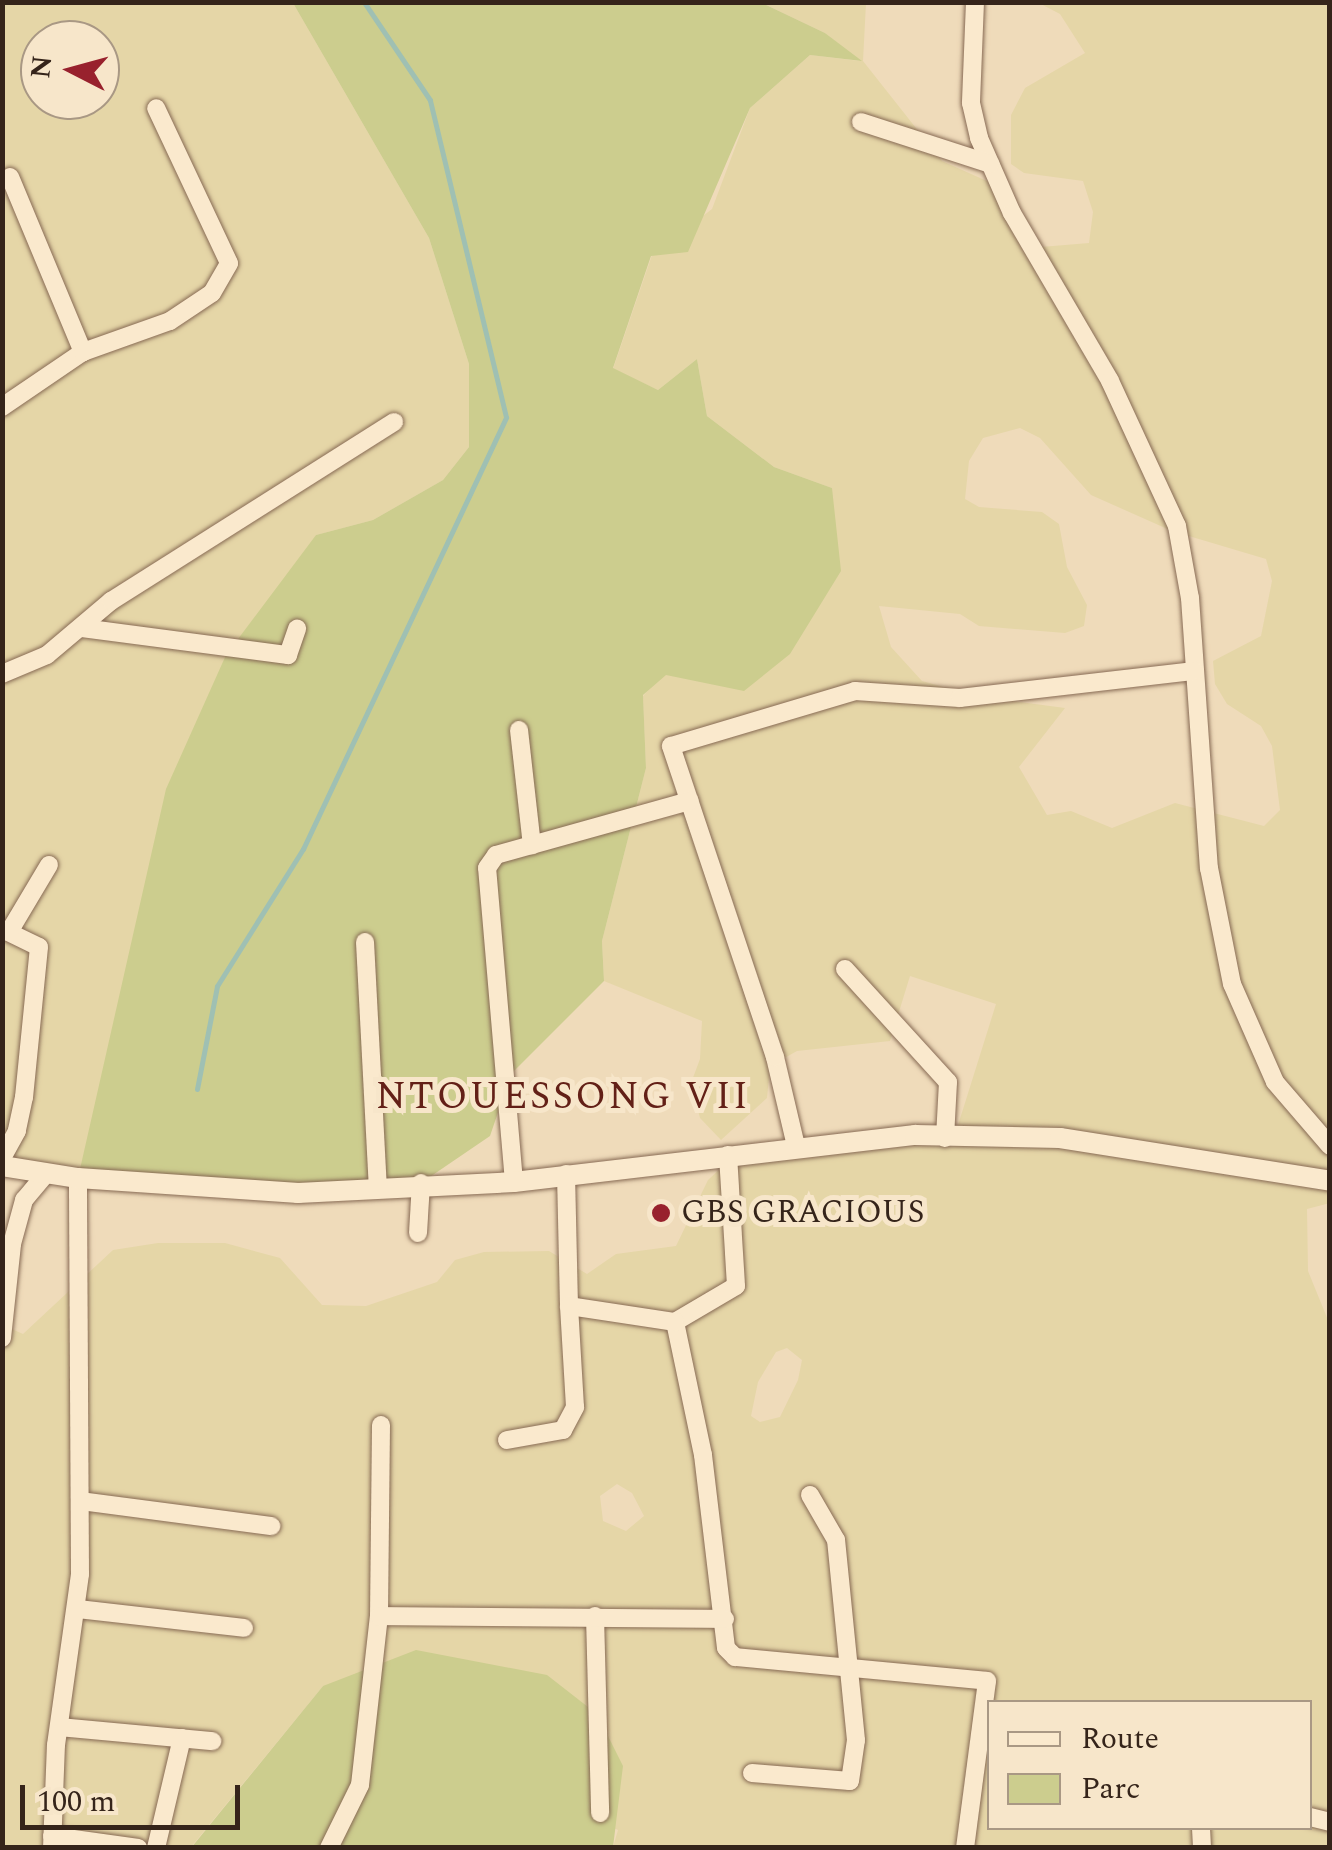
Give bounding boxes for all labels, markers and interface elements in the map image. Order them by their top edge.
north arrow [20,20,120,120]
text: N [19,53,64,81]
district label: NTOUESSONG VII [376,1075,750,1121]
place label: GBS GRACIOUS [681,1194,924,1232]
marker: GBS GRACIOUS [650,1202,672,1224]
legend [987,1700,1312,1830]
text: Route [1081,1716,1159,1762]
scale bar [25,1765,245,1827]
text: Parc [1081,1766,1141,1812]
text: 100 m [37,1779,115,1825]

